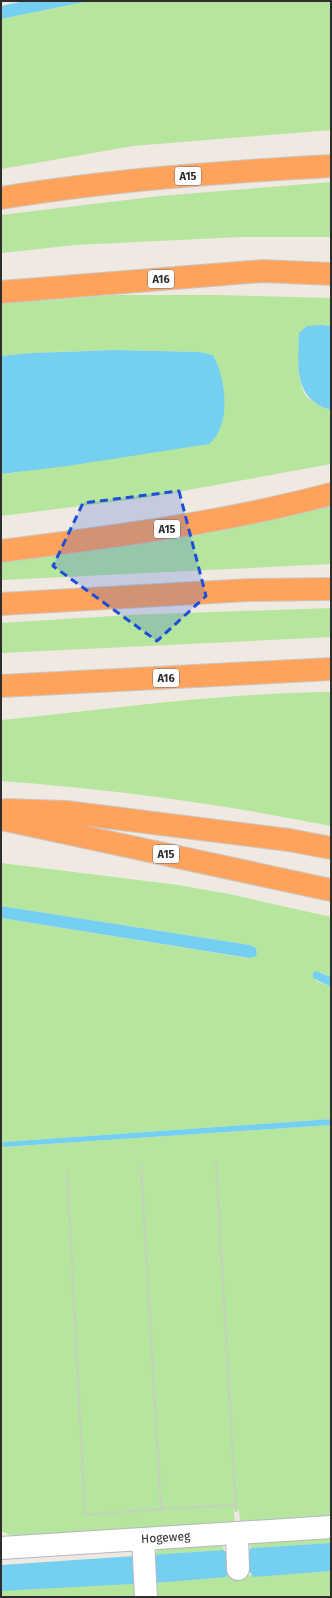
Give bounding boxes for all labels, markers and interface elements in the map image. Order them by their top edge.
road number: A15 [175,167,201,185]
road number: A16 [148,270,174,288]
road number: A15 [154,520,180,538]
road number: A16 [153,669,179,687]
road number: A15 [153,845,179,863]
street label: Hogeweg [141,1529,191,1546]

